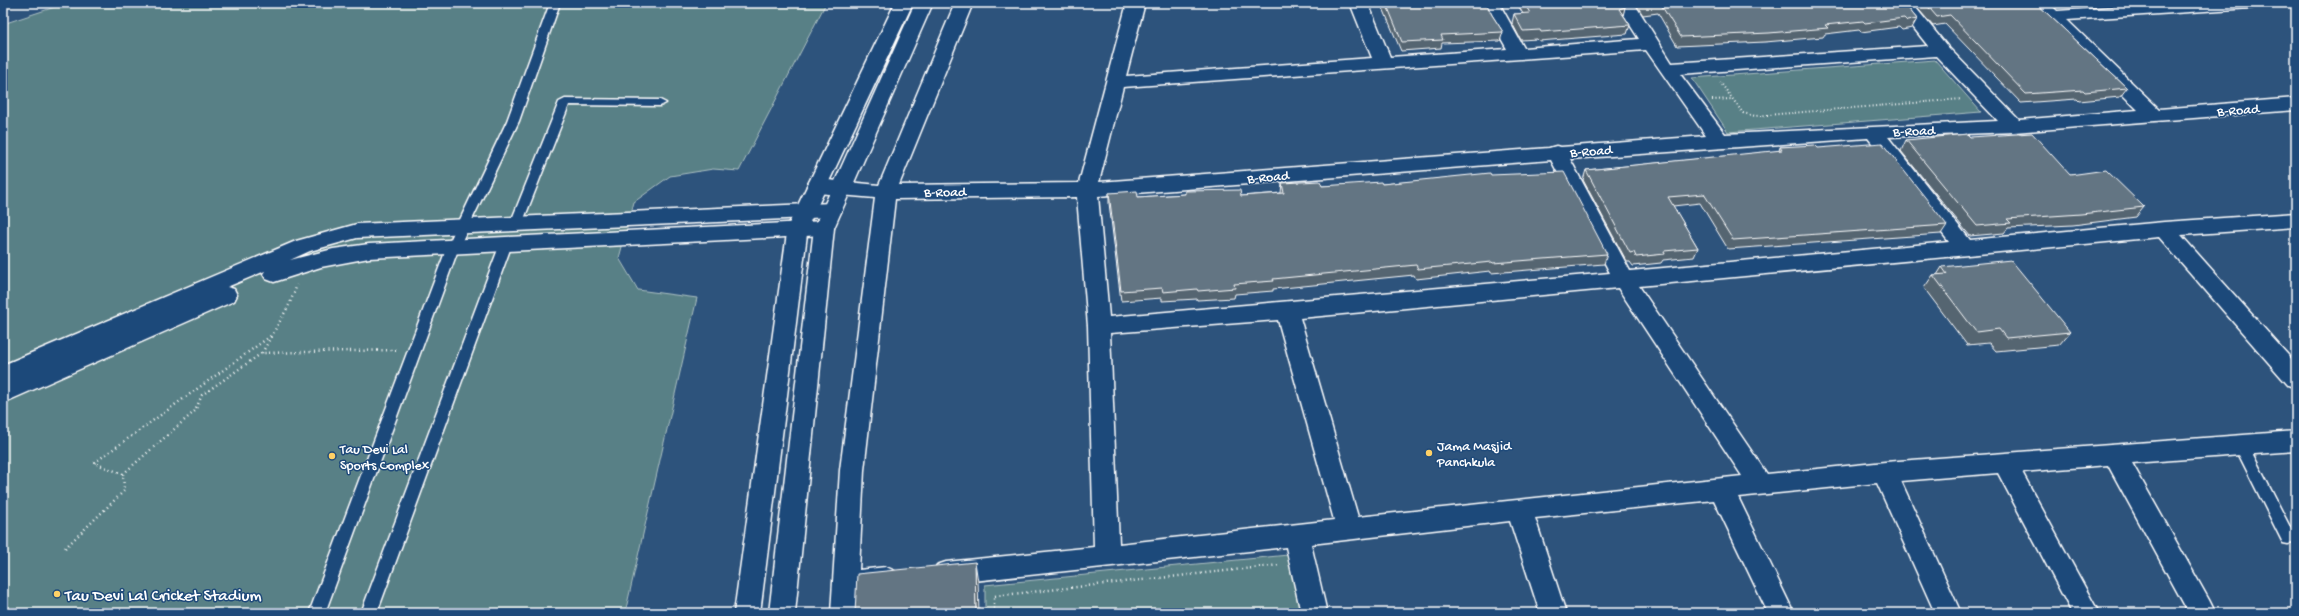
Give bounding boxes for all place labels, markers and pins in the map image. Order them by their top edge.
place label: Jama Masjid Panchkula [1436,439,1513,472]
place label: Tau Devi Lal Sports Complex [339,442,430,475]
marker: Jama Masjid Panchkula [1424,448,1434,458]
marker: Tau Devi Lal Sports Complex [327,451,337,461]
place label: Tau Devi Lal Cricket Stadium [64,587,261,607]
marker: Tau Devi Lal Cricket Stadium [52,589,62,599]

